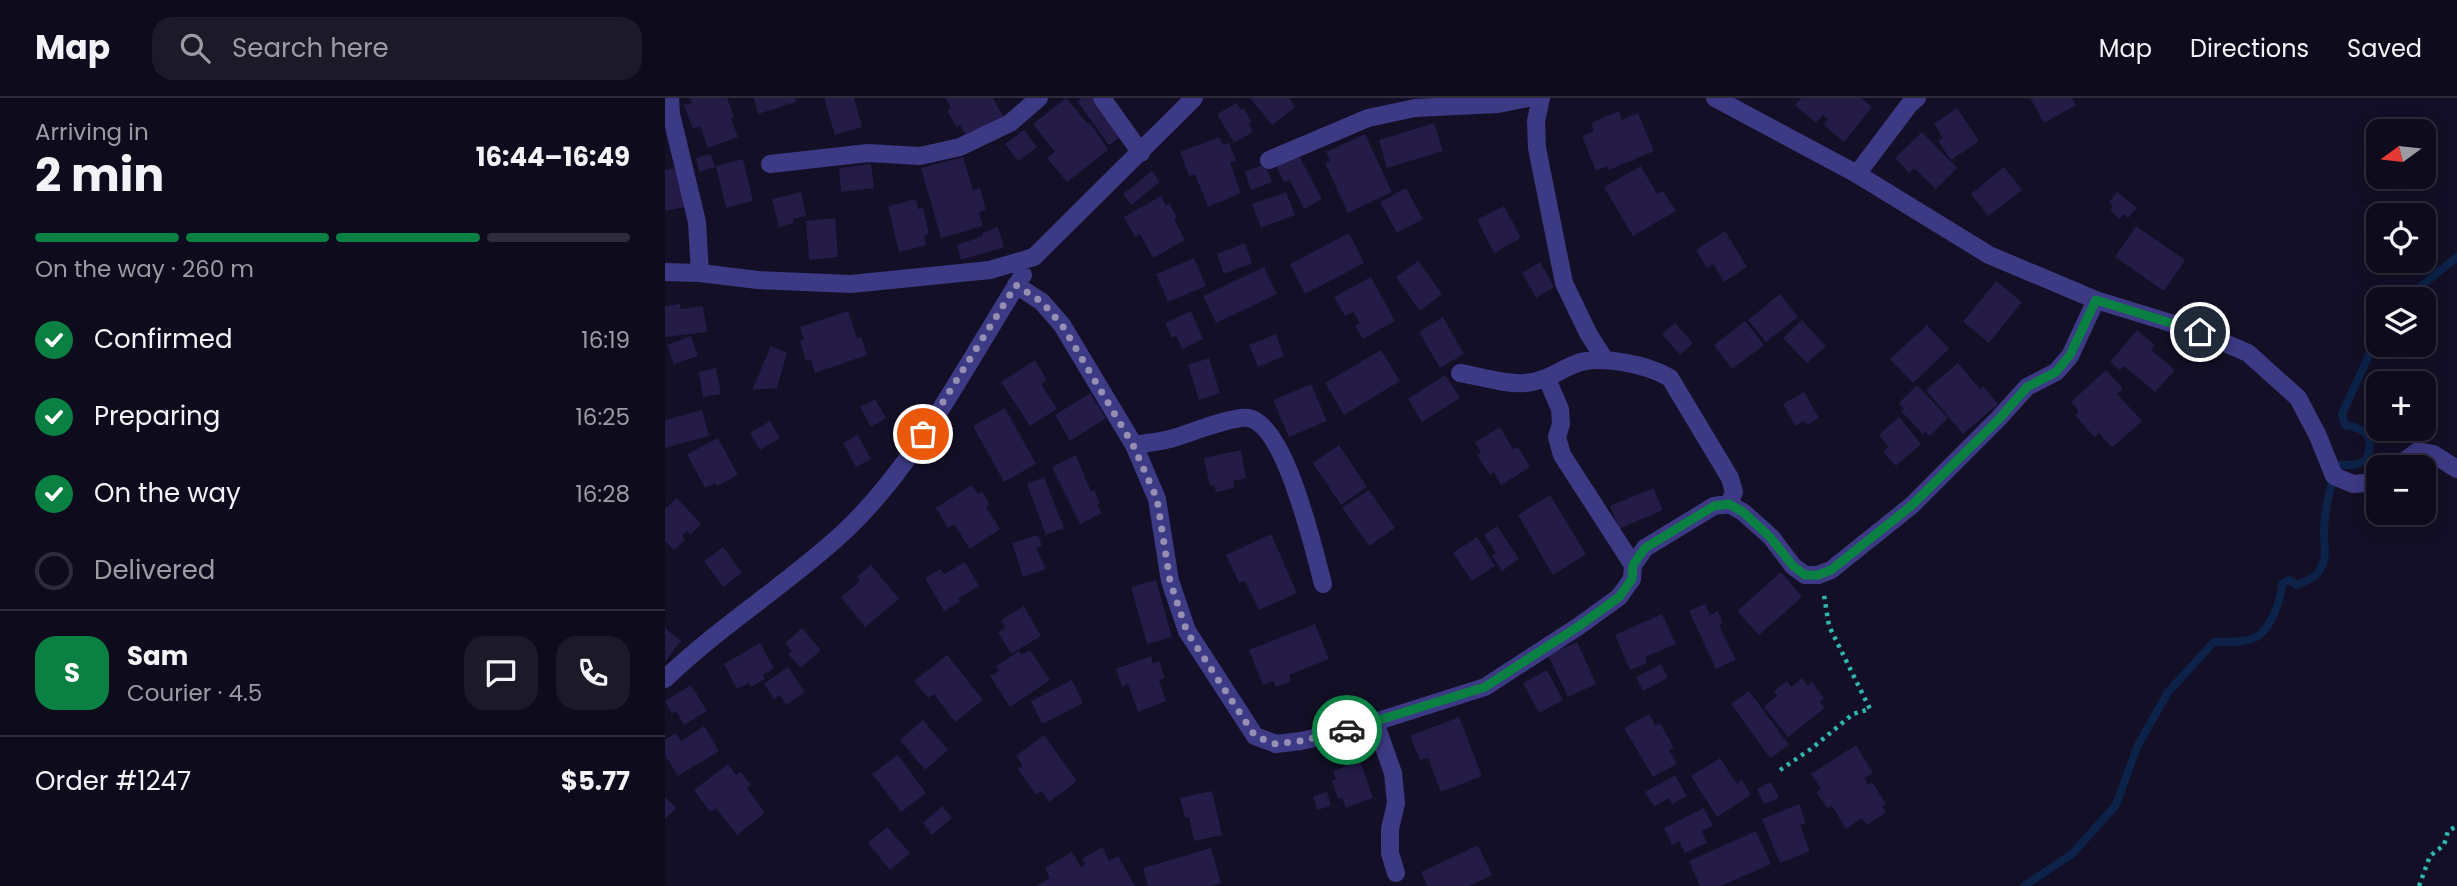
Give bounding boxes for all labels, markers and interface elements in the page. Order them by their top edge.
search box [152,17,642,80]
text: Map [35,24,110,71]
icon: search [176,29,214,67]
text: Search here [232,30,389,66]
text: Map [2099,32,2152,65]
text: Directions [2190,32,2309,65]
text: Saved [2347,32,2422,65]
text: Arriving in [35,116,149,148]
north arrow [2366,119,2436,189]
map controls [2366,119,2436,525]
text: 16:44–16:49 [476,139,630,175]
text: 2 min [35,143,164,207]
button: locate [2366,203,2436,273]
text: On the way · 260 m [35,253,254,285]
button: layers [2366,287,2436,357]
pin [2170,302,2230,362]
icon: home [2181,313,2219,351]
icon: check [35,321,73,359]
text: Confirmed [94,321,232,357]
text: 16:19 [581,324,630,356]
button: + [2366,371,2436,441]
icon: check [35,398,73,436]
text: Preparing [94,398,220,434]
text: 16:25 [575,401,630,433]
pin [893,404,953,464]
icon: bag [904,415,942,453]
button: − [2366,455,2436,525]
icon: check [35,475,73,513]
text: On the way [94,475,241,511]
text: 16:28 [575,478,630,510]
text: Delivered [94,552,215,588]
button: chat [464,636,538,710]
button: phone [556,636,630,710]
text: Sam [127,638,188,674]
text: S [64,655,80,691]
text: Courier · 4.5 [127,677,262,709]
courier [1312,695,1382,765]
icon: car [1328,711,1366,749]
text: Order #1247 [35,763,191,799]
text: $5.77 [561,763,630,799]

